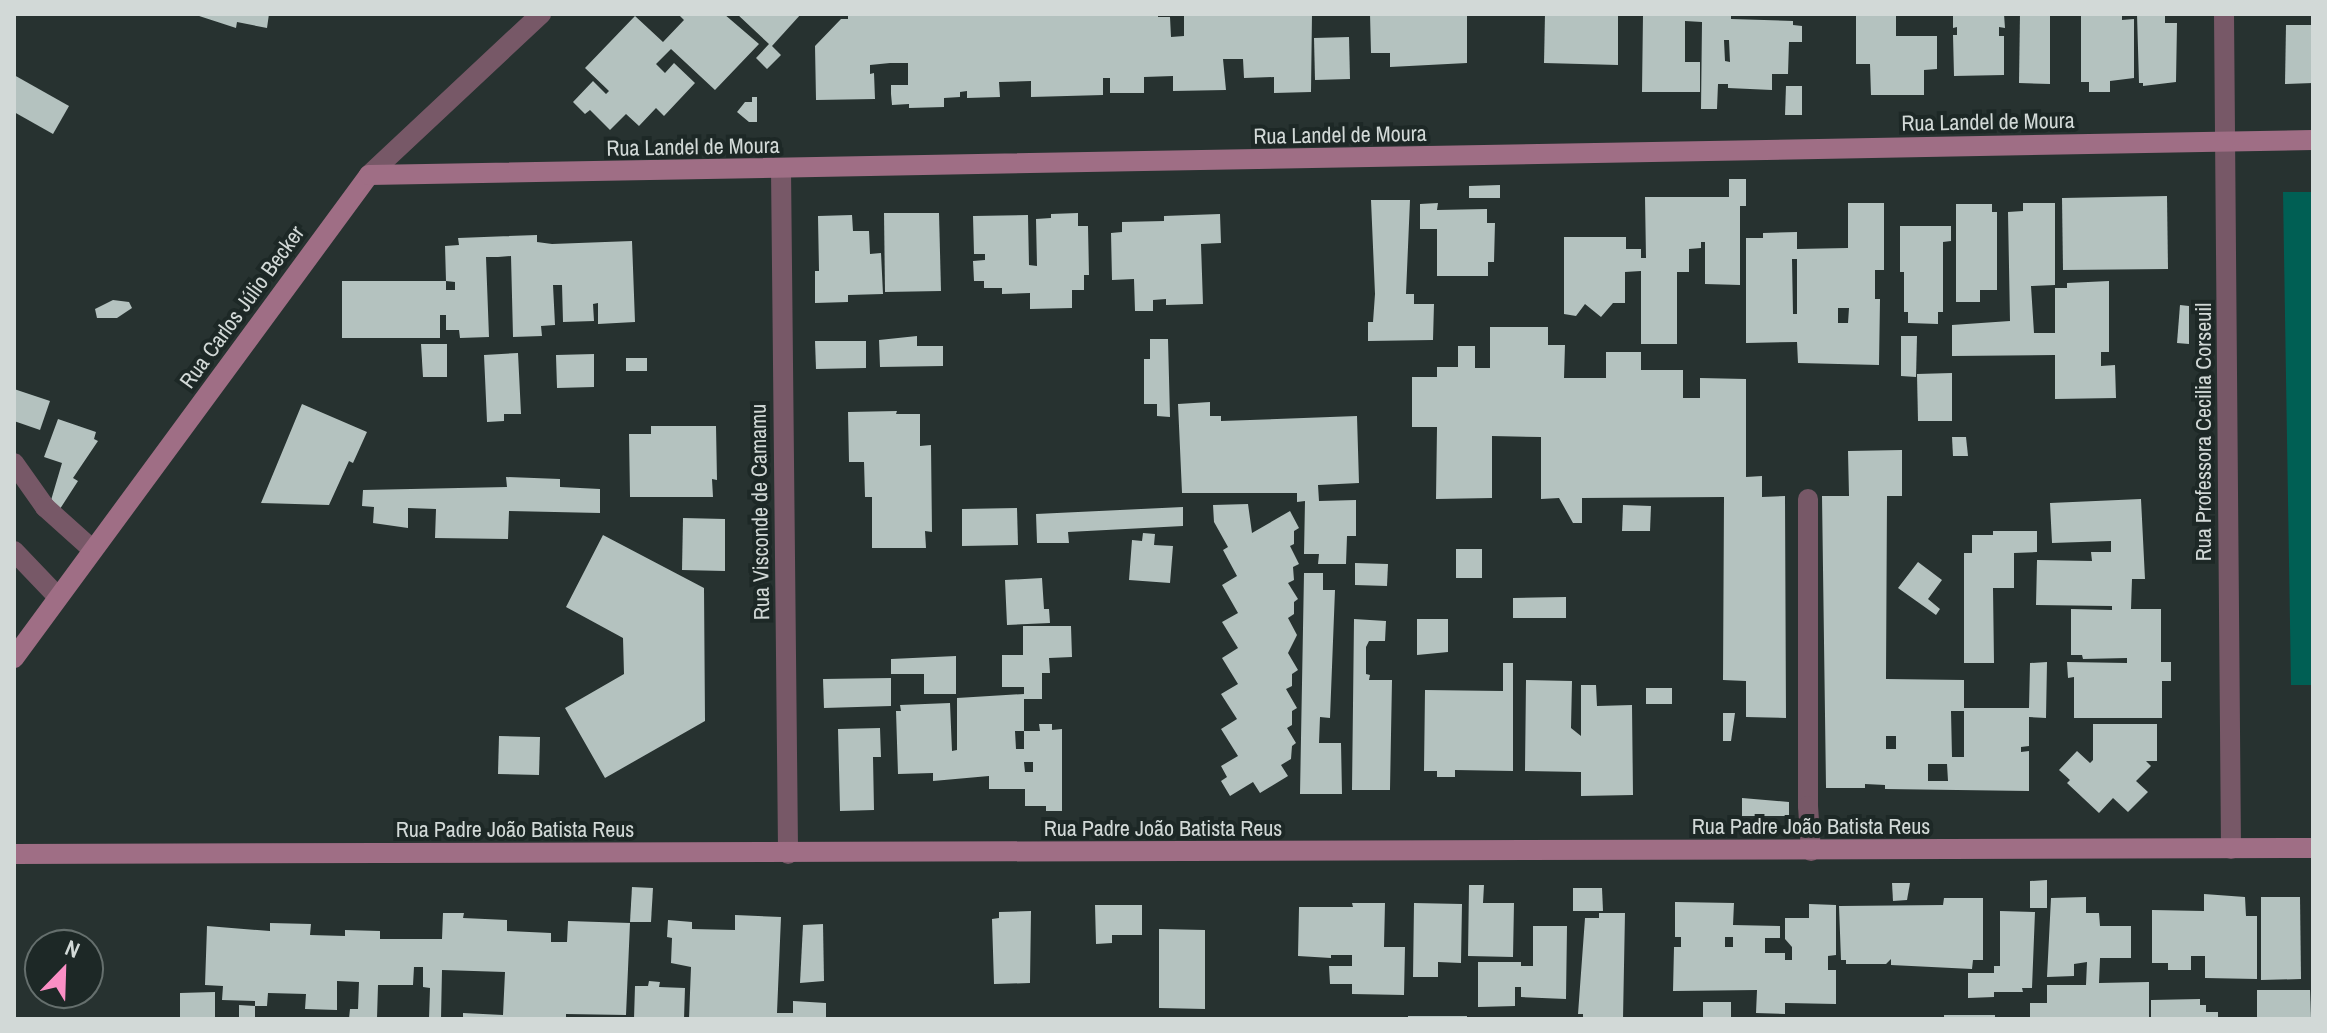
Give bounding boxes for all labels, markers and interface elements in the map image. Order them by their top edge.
street label: Rua Landel de Moura [1901,107,2075,137]
street label: Rua Landel de Moura [1253,120,1427,150]
street label: Rua Landel de Moura [606,132,780,162]
street label: Rua Carlos Júlio Becker [174,221,310,393]
street label: Rua Professora Cecilia Corseuil [2191,303,2217,561]
street label: Rua Visconde de Camamu [745,404,775,620]
street label: Rua Padre João Batista Reus [1692,814,1930,840]
street label: Rua Padre João Batista Reus [1044,816,1282,842]
street label: Rua Padre João Batista Reus [396,817,634,843]
north arrow [24,929,104,1009]
text: N [61,932,84,965]

